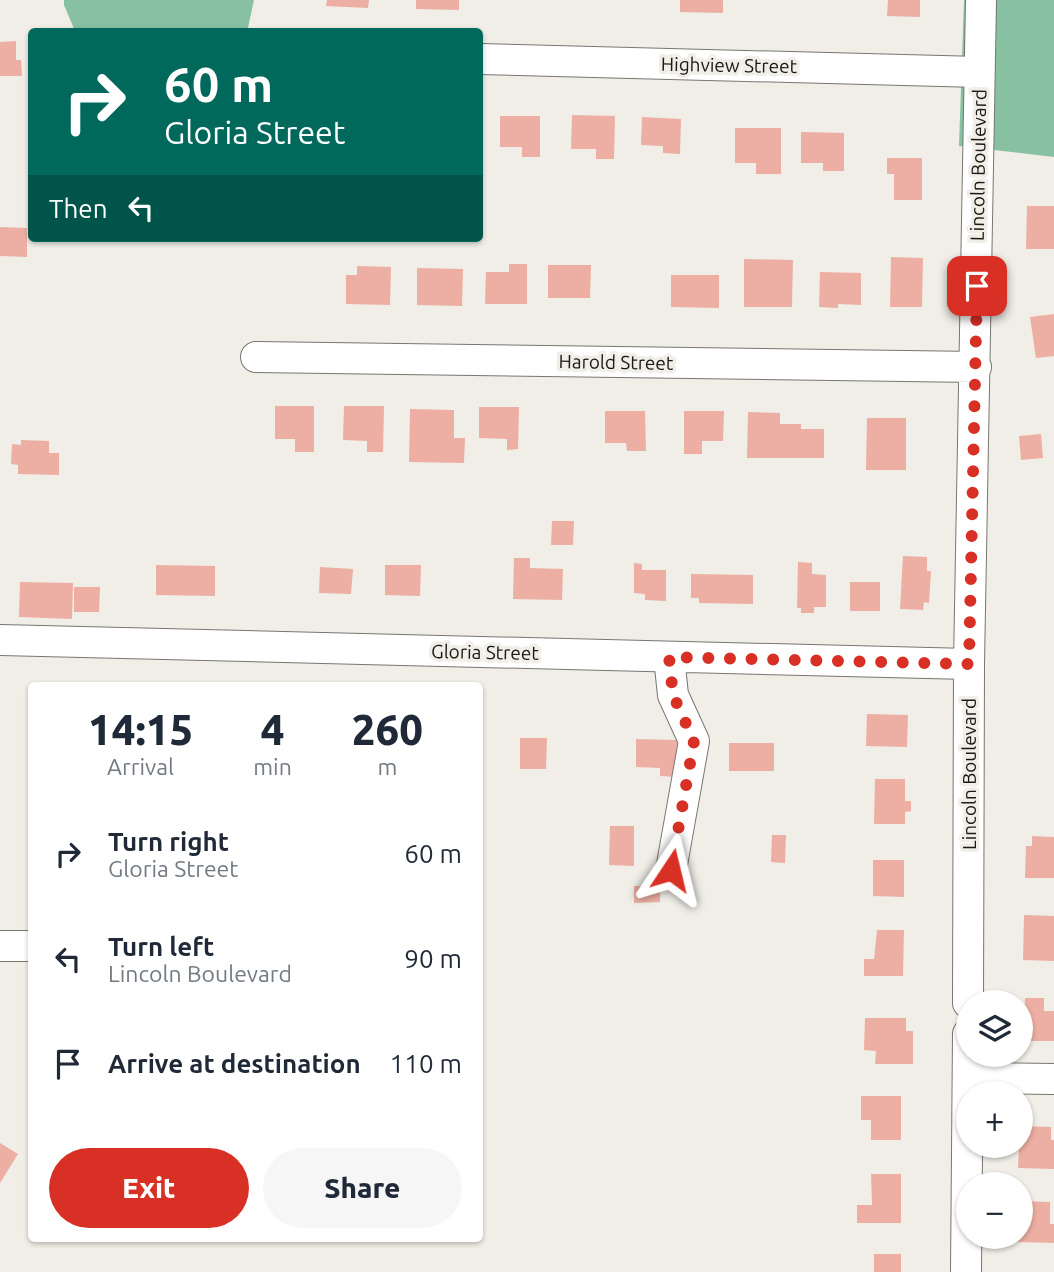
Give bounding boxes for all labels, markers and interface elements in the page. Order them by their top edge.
street label: Highview Street [661,53,798,77]
icon: right [49,56,140,147]
text: 60 m [164,56,273,111]
street label: Lincoln Boulevard [966,89,990,241]
text: Gloria Street [164,114,345,150]
icon: left [122,189,160,227]
text: Then [49,194,108,223]
pin [947,256,1007,316]
icon: arrive [958,267,996,305]
street label: Harold Street [558,350,674,374]
street label: Gloria Street [431,640,540,664]
street label: Lincoln Boulevard [958,698,980,850]
text: 14:15 [88,706,193,753]
text: 4 [261,706,284,753]
text: 260 [352,706,423,753]
text: Arrival [107,754,174,779]
text: min [253,754,292,779]
text: m [377,754,397,779]
text: Turn right [108,827,229,856]
position arrow [634,833,708,907]
icon: right [49,835,87,873]
text: 60 m [404,839,462,868]
text: Gloria Street [108,856,238,881]
text: Turn left [108,932,214,961]
icon: left [49,940,87,978]
text: 90 m [404,944,462,973]
text: Lincoln Boulevard [108,961,292,986]
map controls [956,990,1033,1249]
button: layers [956,990,1033,1067]
icon: arrive [49,1045,87,1083]
text: Arrive at destination [108,1049,361,1078]
text: 110 m [390,1049,462,1078]
button: + [956,1081,1033,1158]
button: Exit [49,1148,249,1228]
button: Share [263,1148,462,1228]
button: − [956,1172,1033,1249]

